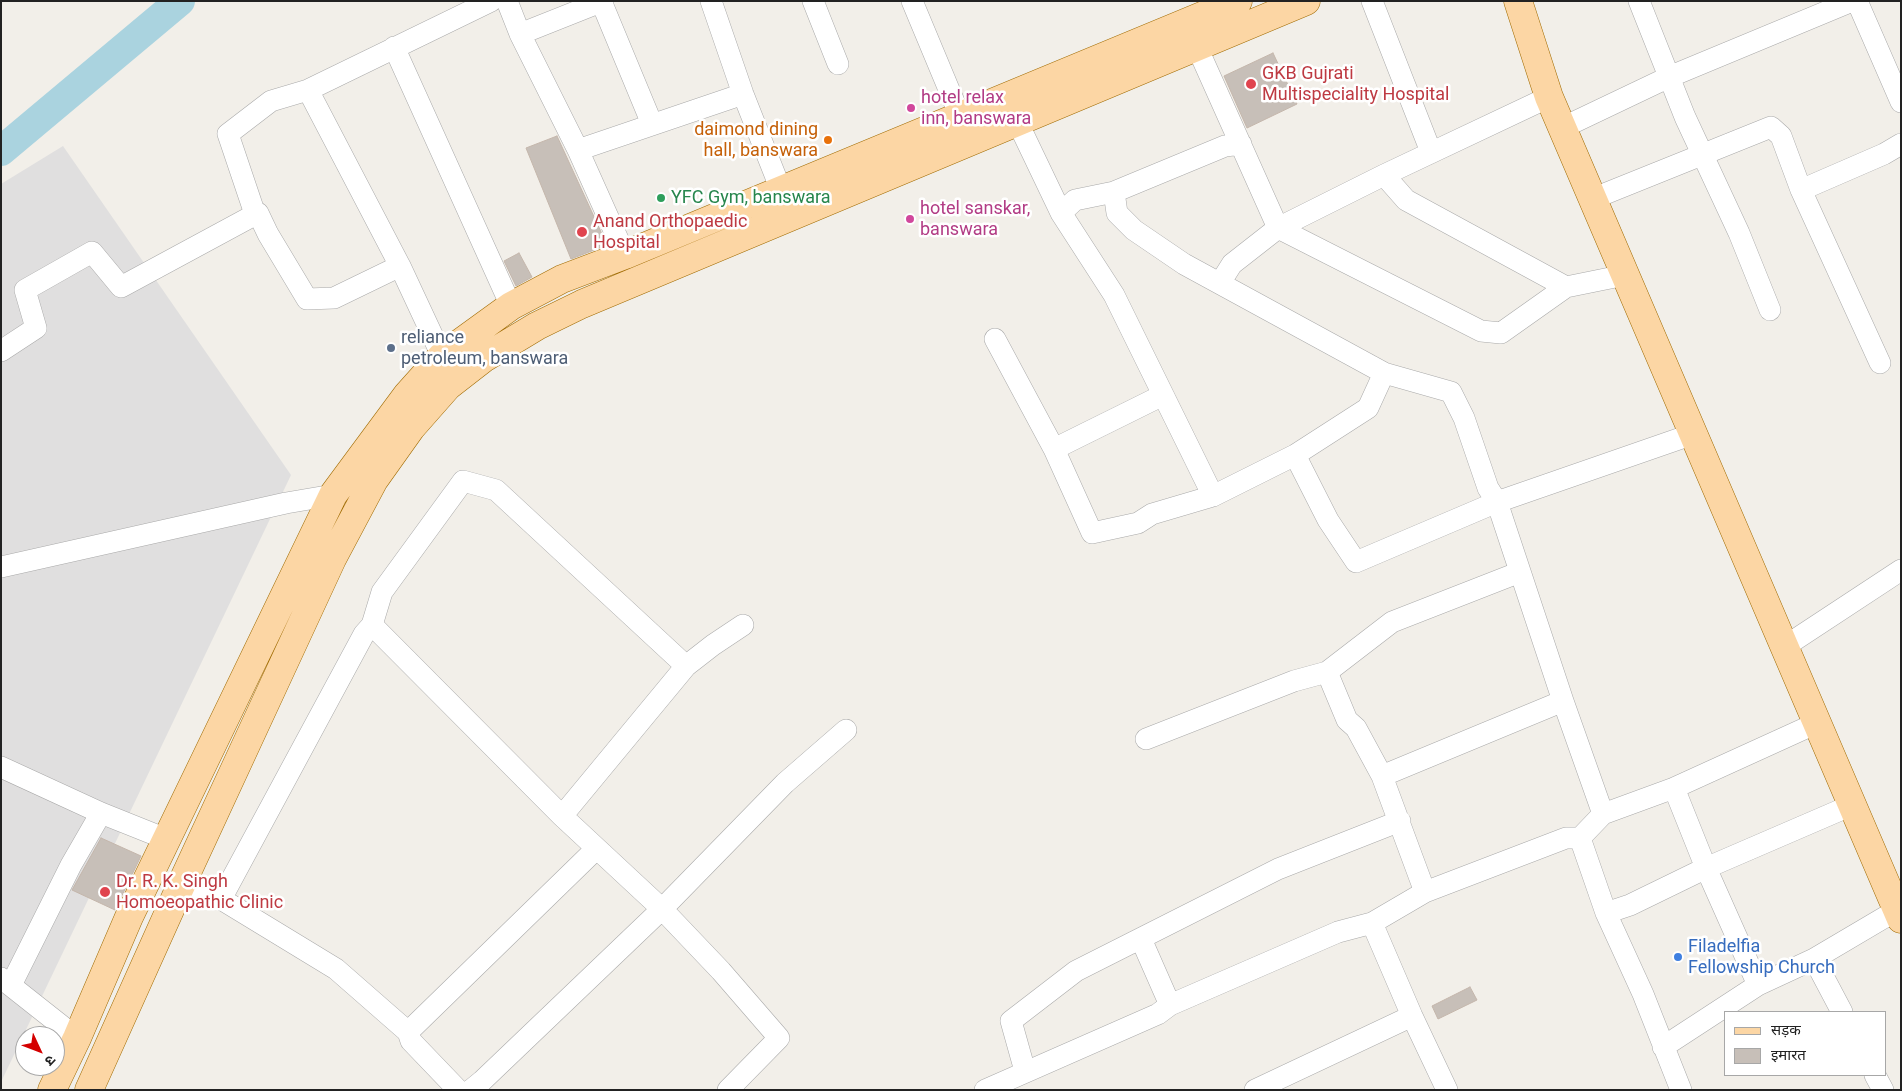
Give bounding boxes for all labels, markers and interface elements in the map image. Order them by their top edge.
place label: GKB Gujrati Multispeciality Hospital [1262,63,1449,106]
marker: GKB Gujrati Multispeciality Hospital [1244,77,1258,91]
place label: hotel relax inn, banswara [921,87,1031,130]
marker: hotel relax inn, banswara [905,102,917,114]
place label: daimond dining hall, banswara [694,119,818,162]
marker: daimond dining hall, banswara [822,134,834,146]
place label: YFC Gym, banswara [671,187,830,209]
marker: YFC Gym, banswara [655,192,667,204]
place label: hotel sanskar, banswara [920,198,1030,240]
place label: Anand Orthopaedic Hospital [593,211,747,253]
marker: hotel sanskar, banswara [904,213,916,225]
marker: Anand Orthopaedic Hospital [575,225,589,239]
place label: reliance petroleum, banswara [401,327,568,369]
marker: reliance petroleum, banswara [385,342,397,354]
place label: Dr. R. K. Singh Homoeopathic Clinic [116,871,283,914]
marker: Dr. R. K. Singh Homoeopathic Clinic [98,885,112,899]
place label: Filadelfia Fellowship Church [1688,936,1835,979]
marker: Filadelfia Fellowship Church [1672,951,1684,963]
legend [1724,1011,1887,1076]
text: सड़क [1771,1021,1801,1039]
north arrow [15,1026,65,1076]
text: इमारत [1771,1046,1806,1064]
text: उ [42,1052,59,1069]

